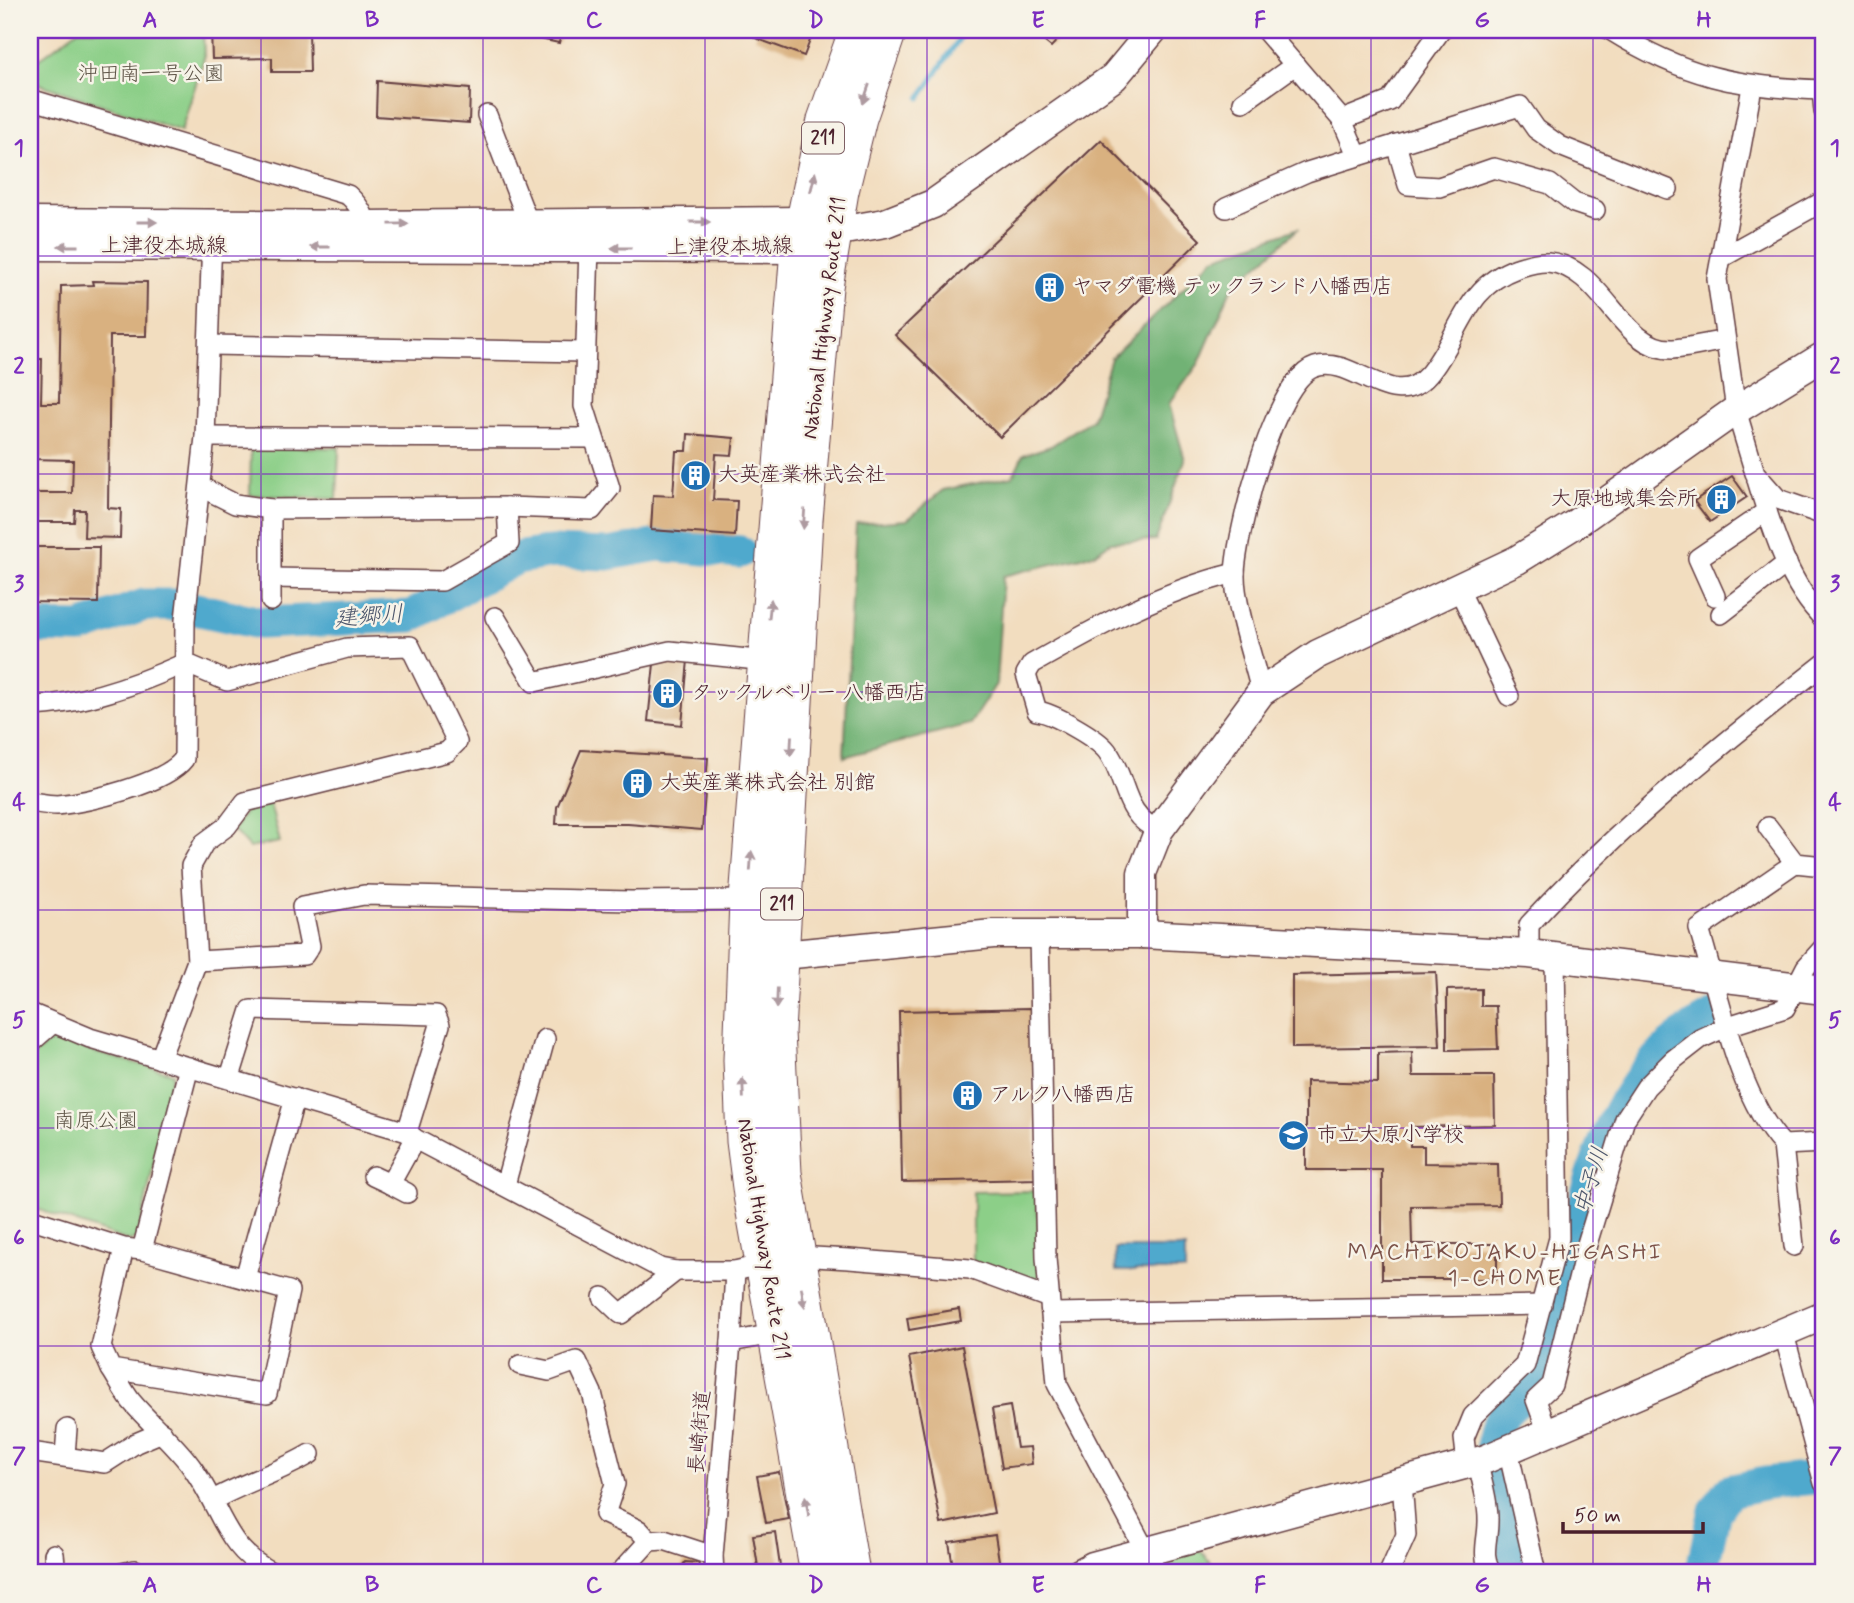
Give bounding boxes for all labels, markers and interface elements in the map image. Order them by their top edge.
text: A [142,6,158,36]
text: B [365,6,380,36]
text: C [586,6,603,36]
text: D [808,6,824,36]
text: E [1031,6,1045,36]
text: F [1254,6,1266,36]
text: G [1474,6,1490,36]
text: H [1696,6,1712,36]
park label: 沖田南一号公園 [78,60,225,88]
one-way arrow [860,84,871,105]
road number: 211 [802,122,844,154]
text: 1 [14,134,24,164]
text: 1 [1830,134,1840,164]
one-way arrow [808,171,819,193]
street label: National Highway Route 211 [796,195,854,441]
one-way arrow [136,216,158,228]
one-way arrow [689,216,711,228]
one-way arrow [388,219,410,230]
street label: 上津役本城線 [101,232,227,260]
street label: 上津役本城線 [667,232,793,262]
one-way arrow [57,240,79,252]
one-way arrow [309,241,331,253]
one-way arrow [610,242,632,254]
building icon: ヤマダ電機 テックランド八幡西店 [1032,270,1066,304]
place label: ヤマダ電機 テックランド八幡西店 [1072,273,1393,301]
text: 2 [13,352,25,382]
text: 2 [1829,352,1841,382]
building icon: 大英産業株式会社 [678,458,712,492]
place label: 大英産業株式会社 [718,461,886,489]
building icon: 大原地域集会所 [1704,482,1738,516]
place label: 大原地域集会所 [1551,485,1698,513]
one-way arrow [799,508,810,530]
text: 3 [14,570,25,600]
text: 3 [1830,570,1841,600]
one-way arrow [765,598,776,620]
water label: 建郷川 [334,600,404,634]
building icon: タックルベリー 八幡西店 [651,676,685,710]
place label: タックルベリー 八幡西店 [691,679,926,707]
one-way arrow [785,735,796,757]
building icon: 大英産業株式会社 別館 [620,766,654,800]
place label: 大英産業株式会社 別館 [660,769,876,797]
text: 4 [12,788,26,818]
text: 4 [1828,788,1842,818]
one-way arrow [745,849,756,871]
road number: 211 [761,888,803,920]
one-way arrow [772,987,783,1009]
text: 5 [12,1006,26,1036]
text: 5 [1828,1006,1842,1036]
one-way arrow [737,1077,748,1099]
building icon: アルク八幡西店 [950,1078,984,1112]
place label: アルク八幡西店 [990,1081,1136,1109]
park label: 南原公園 [54,1107,138,1135]
street label: National Highway Route 211 [730,1116,796,1362]
school or university icon: 市立大原小学校 [1277,1118,1311,1152]
place label: 市立大原小学校 [1317,1121,1464,1149]
water label: 中子川 [1568,1144,1616,1218]
text: 6 [13,1224,25,1254]
text: 6 [1829,1224,1841,1254]
district label: MACHIKOJAKU-HIGASHI 1-CHOME [1347,1238,1663,1294]
one-way arrow [798,1286,809,1308]
street label: 長崎街道 [682,1389,718,1475]
text: 7 [12,1442,26,1472]
text: 7 [1828,1442,1842,1472]
scale bar [1563,1491,1703,1535]
one-way arrow [801,1495,812,1517]
text: 50 m [1574,1502,1621,1530]
text: A [142,1571,158,1601]
text: B [365,1571,380,1601]
text: C [586,1571,603,1601]
text: D [808,1571,824,1601]
text: E [1031,1571,1045,1601]
text: F [1254,1571,1266,1601]
text: G [1474,1571,1490,1601]
text: H [1696,1571,1712,1601]

